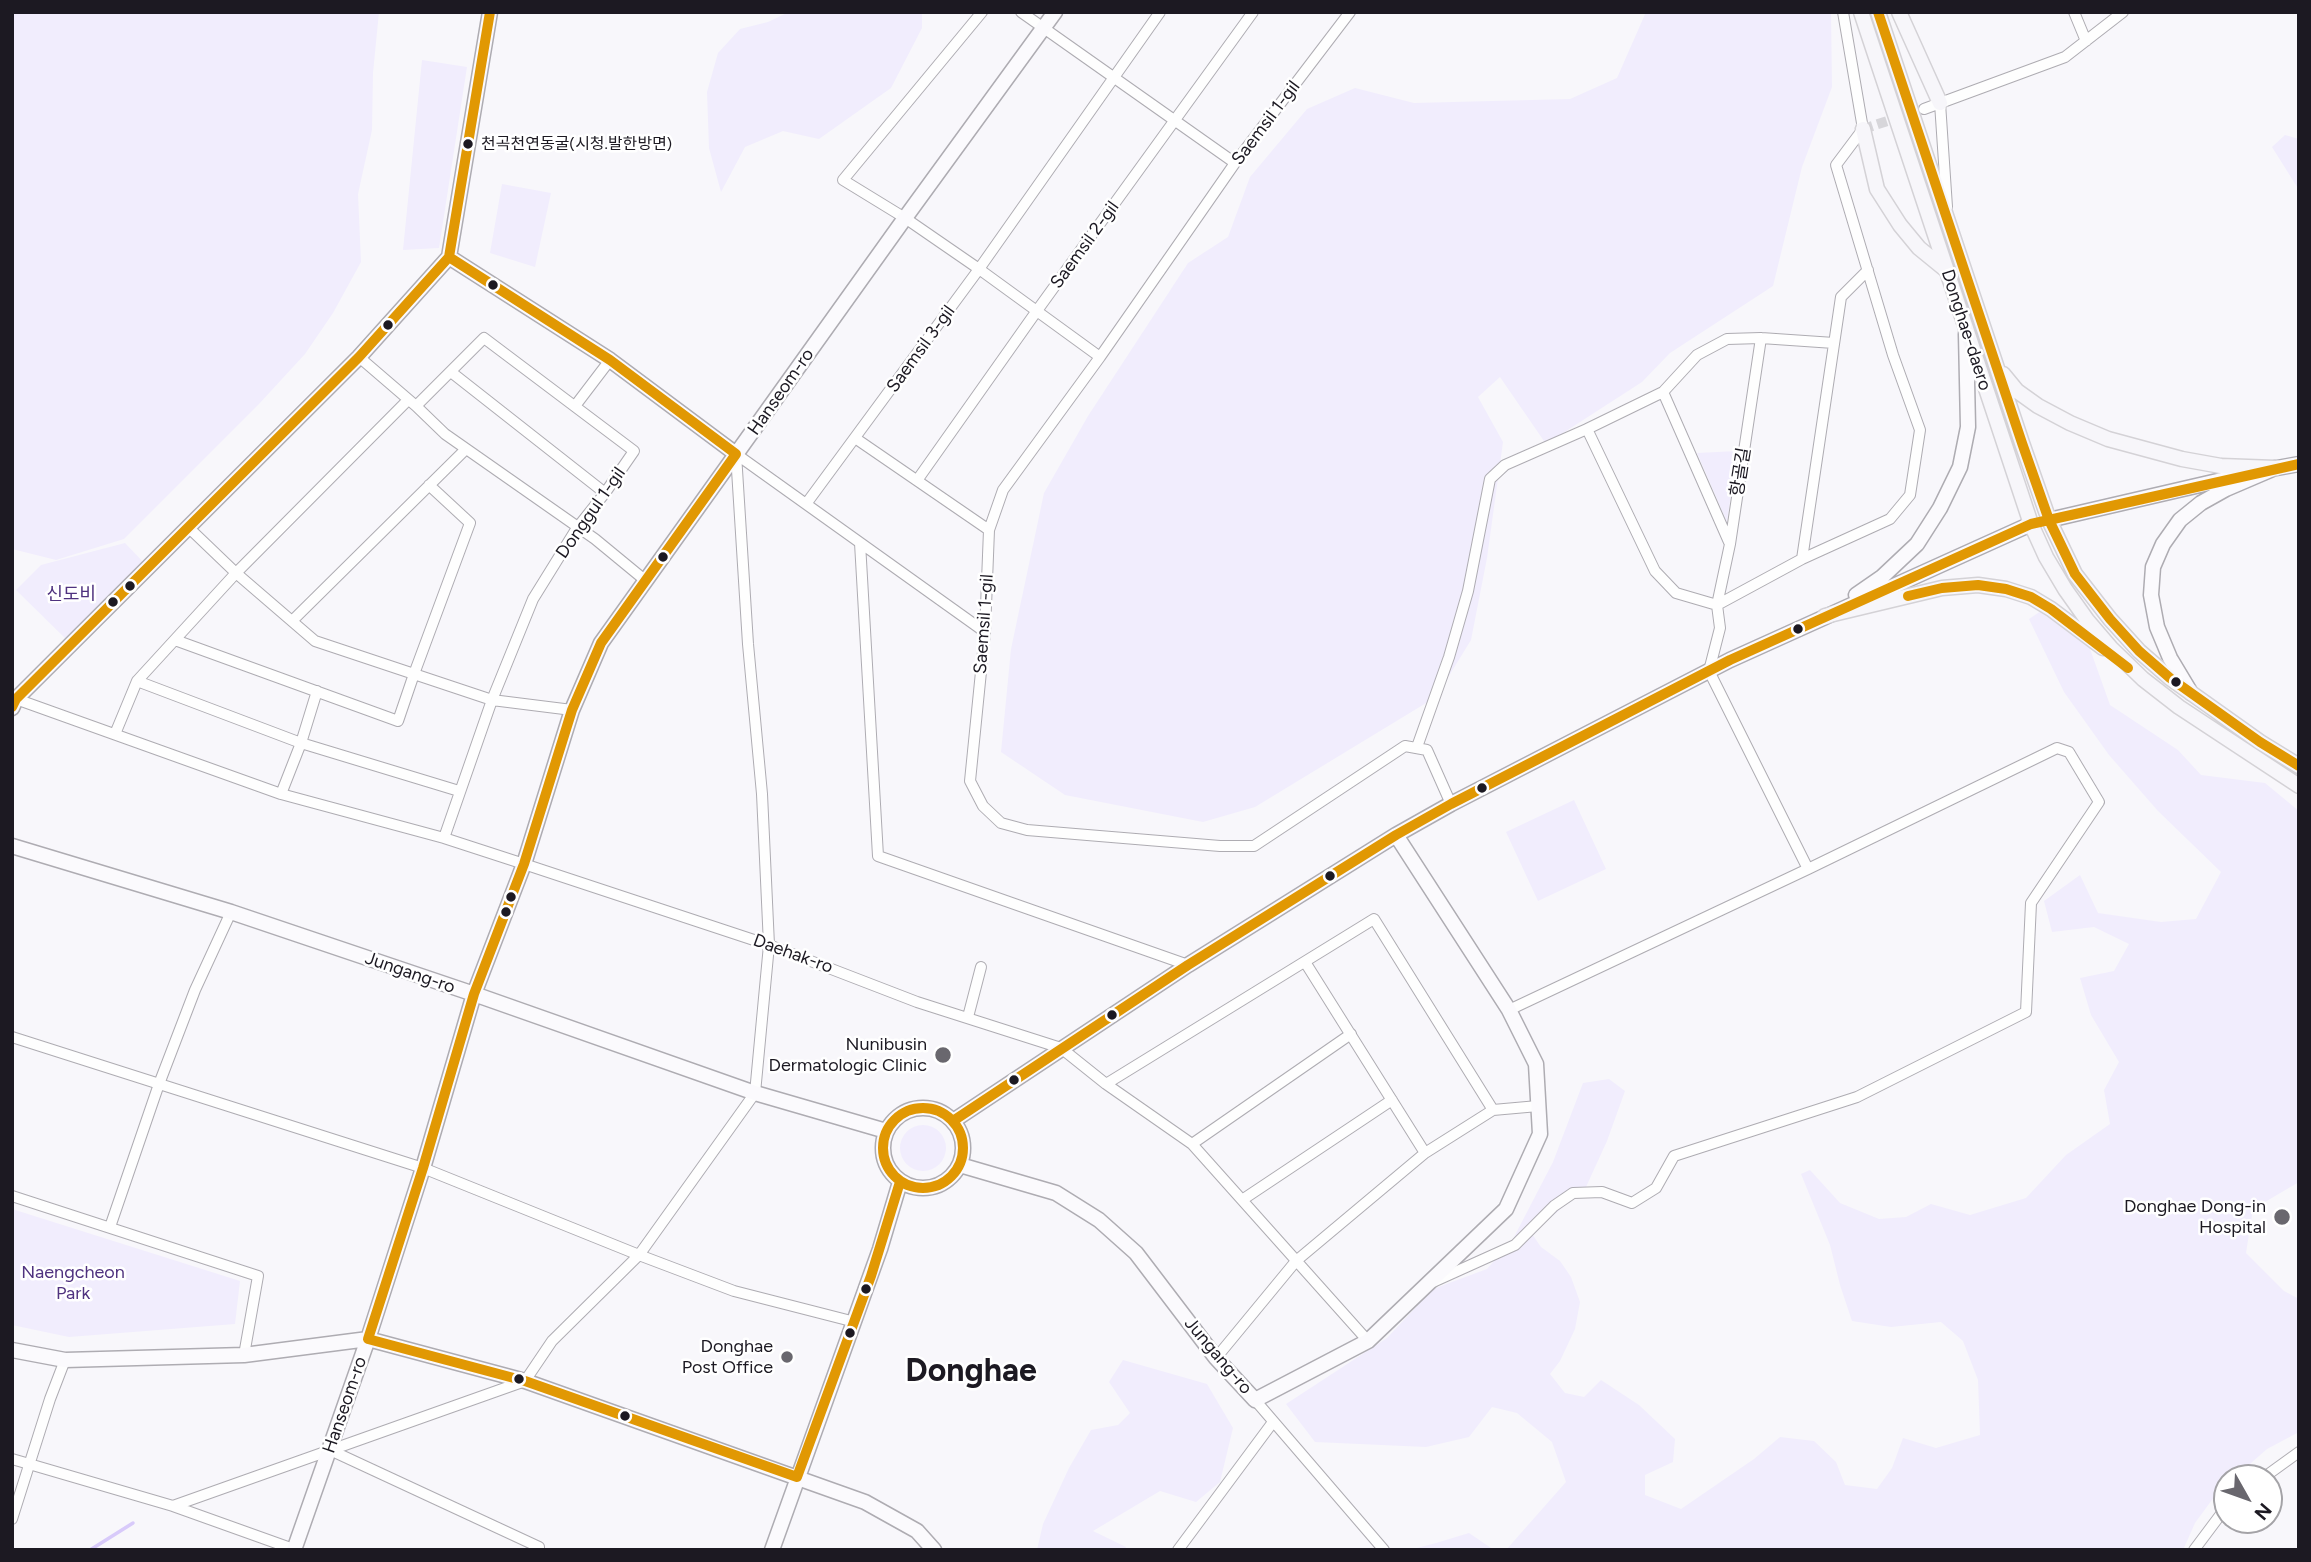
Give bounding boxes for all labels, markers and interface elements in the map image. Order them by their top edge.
street label: Saemsil 1-gil [1227,77,1305,169]
place label: 천곡천연동굴(시청.발한방면) [481,134,672,154]
marker: 천곡천연동굴(시청.발한방면) [461,137,475,151]
street label: Saemsil 2-gil [1046,197,1124,293]
street label: Donghae-daero [1936,267,1996,393]
unlabelled marker [486,278,500,292]
street label: Saemsil 3-gil [882,301,960,397]
unlabelled marker [381,318,395,332]
street label: Hanseom-ro [743,345,819,439]
street label: 항골길 [1726,446,1756,498]
street label: Donggul 1-gil [552,463,630,563]
unlabelled marker [656,550,670,564]
street label: Saemsil 1-gil [970,573,998,675]
unlabelled marker [123,579,137,593]
park label: 신도비 [46,584,96,606]
unlabelled marker [106,595,120,609]
unlabelled marker [1791,622,1805,636]
unlabelled marker [2169,675,2183,689]
unlabelled marker [1475,781,1489,795]
unlabelled marker [1323,869,1337,883]
unlabelled marker [504,890,518,904]
unlabelled marker [499,905,513,919]
street label: Daehak-ro [750,930,836,978]
street label: Jungang-ro [362,948,458,998]
unlabelled marker [1105,1008,1119,1022]
place label: Nunibusin Dermatologic Clinic [769,1034,927,1076]
marker: Nunibusin Dermatologic Clinic [933,1045,953,1065]
unlabelled marker [1007,1073,1021,1087]
place label: Donghae Dong-in Hospital [2124,1196,2266,1238]
marker: Donghae Dong-in Hospital [2272,1207,2292,1227]
park label: Naengcheon Park [21,1262,125,1304]
unlabelled marker [859,1282,873,1296]
street label: Jungang-ro [1180,1313,1256,1399]
unlabelled marker [843,1326,857,1340]
place label: Donghae Post Office [682,1336,773,1378]
marker: Donghae Post Office [779,1349,795,1365]
district label: Donghae [905,1353,1037,1391]
street label: Hanseom-ro [318,1354,372,1456]
unlabelled marker [512,1372,526,1386]
unlabelled marker [618,1409,632,1423]
north arrow [2213,1464,2283,1534]
text: N [2249,1499,2276,1525]

